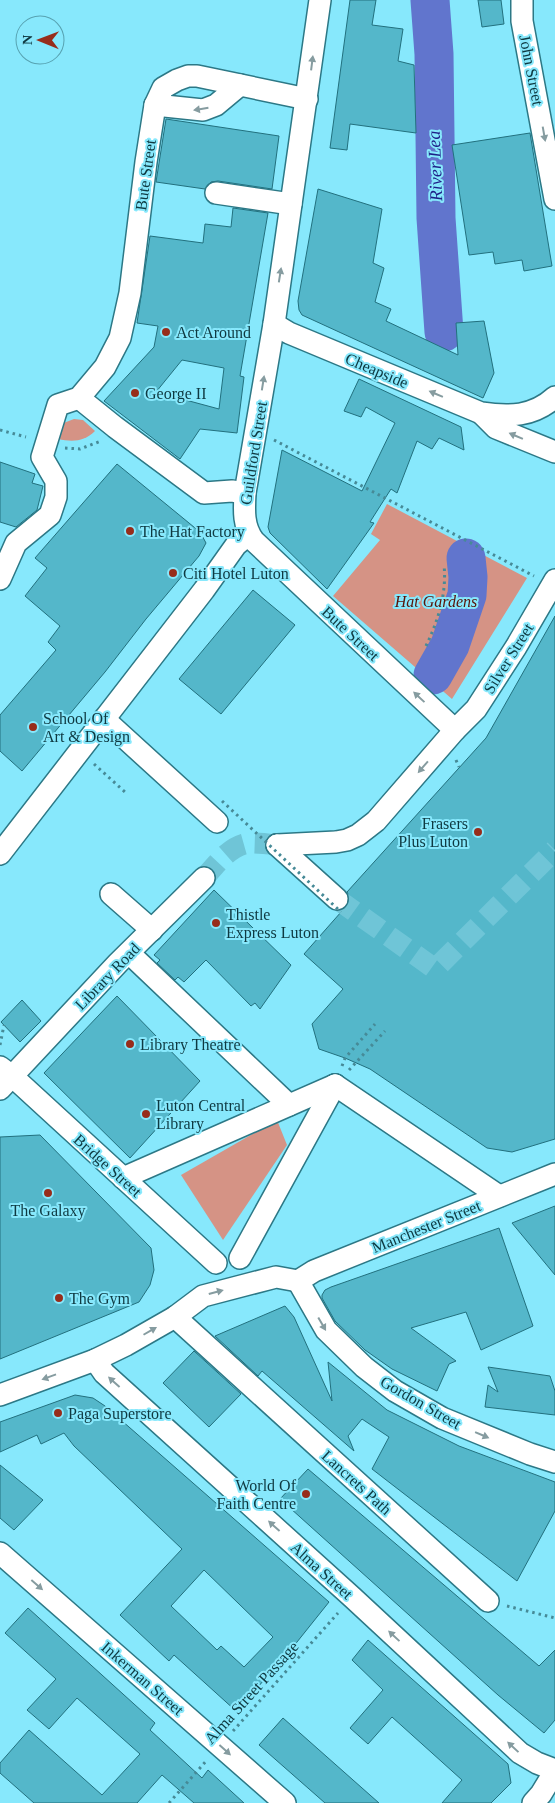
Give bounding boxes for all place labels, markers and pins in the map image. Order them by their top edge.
place label: Act Around [176,324,251,341]
marker: Act Around [160,326,172,338]
place label: George II [145,385,206,403]
marker: George II [129,387,141,399]
place label: The Hat Factory [140,523,245,541]
marker: The Hat Factory [124,525,136,537]
place label: Citi Hotel Luton [183,565,289,582]
marker: Citi Hotel Luton [167,567,179,579]
place label: School Of Art & Design [43,710,130,746]
marker: School Of Art & Design [27,721,39,733]
place label: Frasers Plus Luton [398,815,468,850]
marker: Frasers Plus Luton [472,826,484,838]
place label: Thistle Express Luton [226,906,319,942]
marker: Thistle Express Luton [210,917,222,929]
place label: Library Theatre [140,1036,241,1054]
marker: Library Theatre [124,1038,136,1050]
place label: Luton Central Library [156,1097,246,1133]
marker: Luton Central Library [140,1108,152,1120]
marker: The Galaxy [42,1187,54,1199]
place label: The Galaxy [10,1202,86,1220]
place label: The Gym [69,1290,130,1308]
marker: The Gym [53,1292,65,1304]
place label: Paga Superstore [68,1405,172,1423]
marker: Paga Superstore [52,1407,64,1419]
place label: World Of Faith Centre [216,1477,297,1512]
marker: World Of Faith Centre [300,1488,312,1500]

